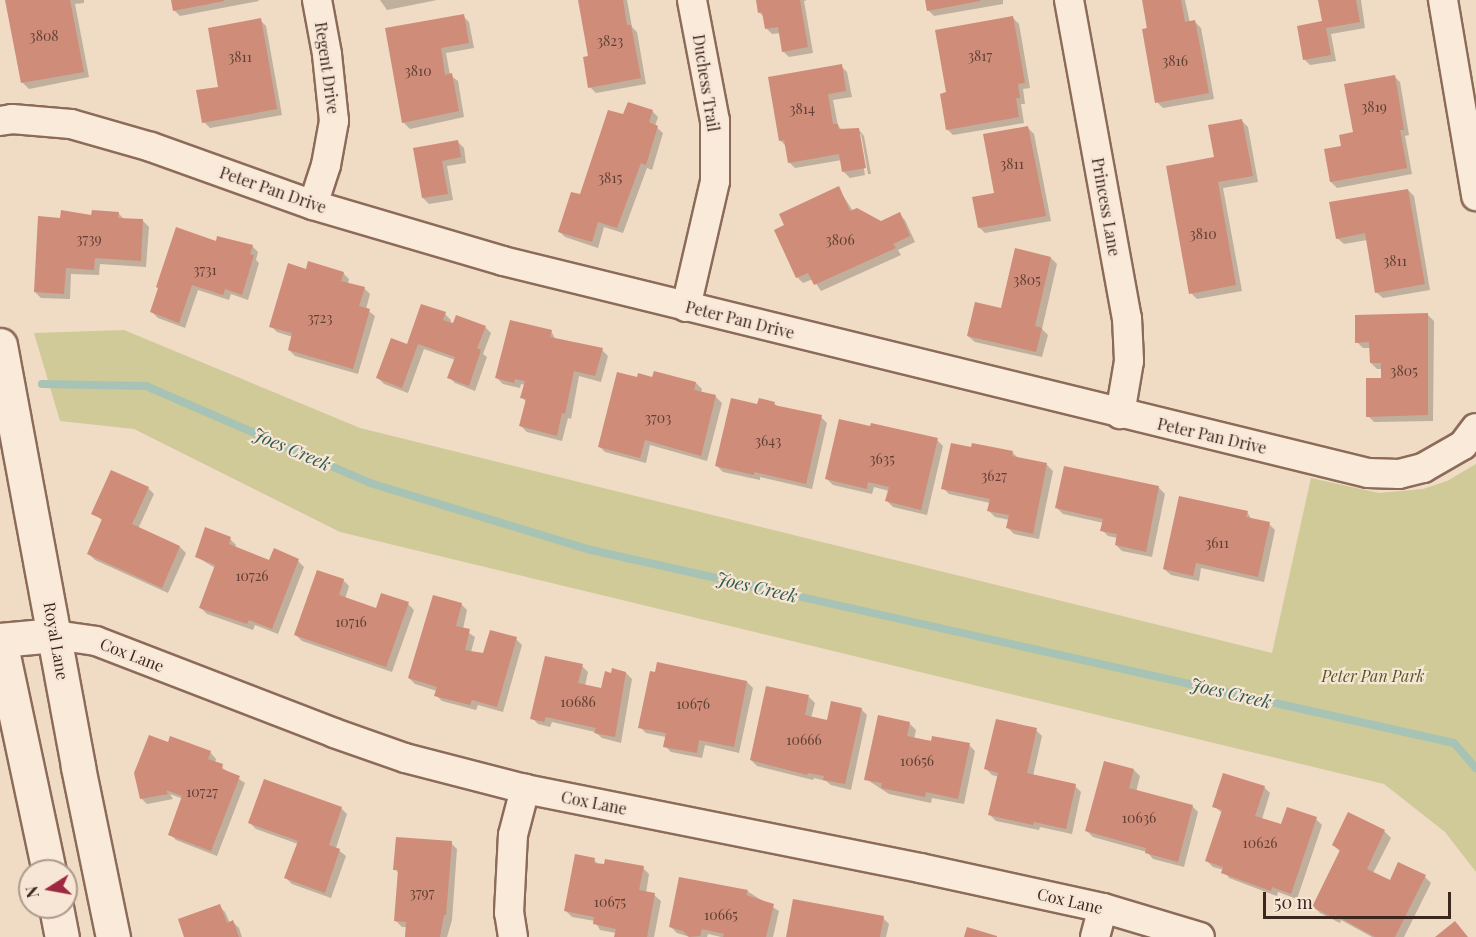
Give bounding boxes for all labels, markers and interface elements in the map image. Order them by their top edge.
street label: Regent Drive [311,21,343,115]
house number: 3808 [29,28,59,44]
house number: 3823 [597,33,623,49]
street label: Duchess Trail [689,33,723,133]
house number: 3817 [968,48,992,64]
house number: 3811 [228,49,252,65]
house number: 3816 [1162,53,1188,69]
house number: 3810 [404,63,432,79]
house number: 3819 [1361,99,1387,115]
house number: 3814 [789,101,815,117]
house number: 3811 [1000,156,1024,172]
street label: Princess Lane [1088,156,1124,258]
street label: Peter Pan Drive [217,163,329,217]
house number: 3815 [598,170,622,186]
house number: 3810 [1189,226,1217,242]
house number: 3739 [76,231,102,247]
house number: 3806 [825,232,855,248]
house number: 3811 [1383,253,1407,269]
house number: 3731 [193,262,217,278]
house number: 3805 [1013,272,1041,288]
street label: Peter Pan Drive [683,297,797,343]
house number: 3723 [307,310,333,326]
house number: 3805 [1390,363,1418,379]
house number: 3703 [645,410,671,426]
street label: Peter Pan Drive [1155,414,1269,458]
water label: Joes Creek [250,423,334,475]
house number: 3643 [755,433,781,449]
house number: 3635 [869,451,895,467]
house number: 3627 [981,468,1007,484]
house number: 3611 [1205,535,1229,551]
water label: Joes Creek [714,567,800,607]
house number: 10726 [235,568,269,584]
street label: Royal Lane [40,601,72,681]
house number: 10716 [335,614,367,630]
street label: Cox Lane [97,634,167,676]
park label: Peter Pan Park [1322,666,1424,686]
water label: Joes Creek [1188,673,1274,713]
house number: 10686 [560,694,596,710]
house number: 10676 [676,696,710,712]
house number: 10666 [786,732,822,748]
house number: 10656 [900,753,934,769]
house number: 10727 [186,784,218,800]
street label: Cox Lane [559,787,629,819]
house number: 10636 [1122,810,1156,826]
house number: 10626 [1243,835,1277,851]
north arrow [18,859,78,919]
scale bar [1266,880,1454,918]
text: N [20,884,43,900]
street label: Cox Lane [1035,884,1105,918]
house number: 3797 [410,885,434,901]
text: 50 m [1274,890,1313,914]
house number: 10675 [594,894,626,910]
house number: 10665 [704,907,738,923]

